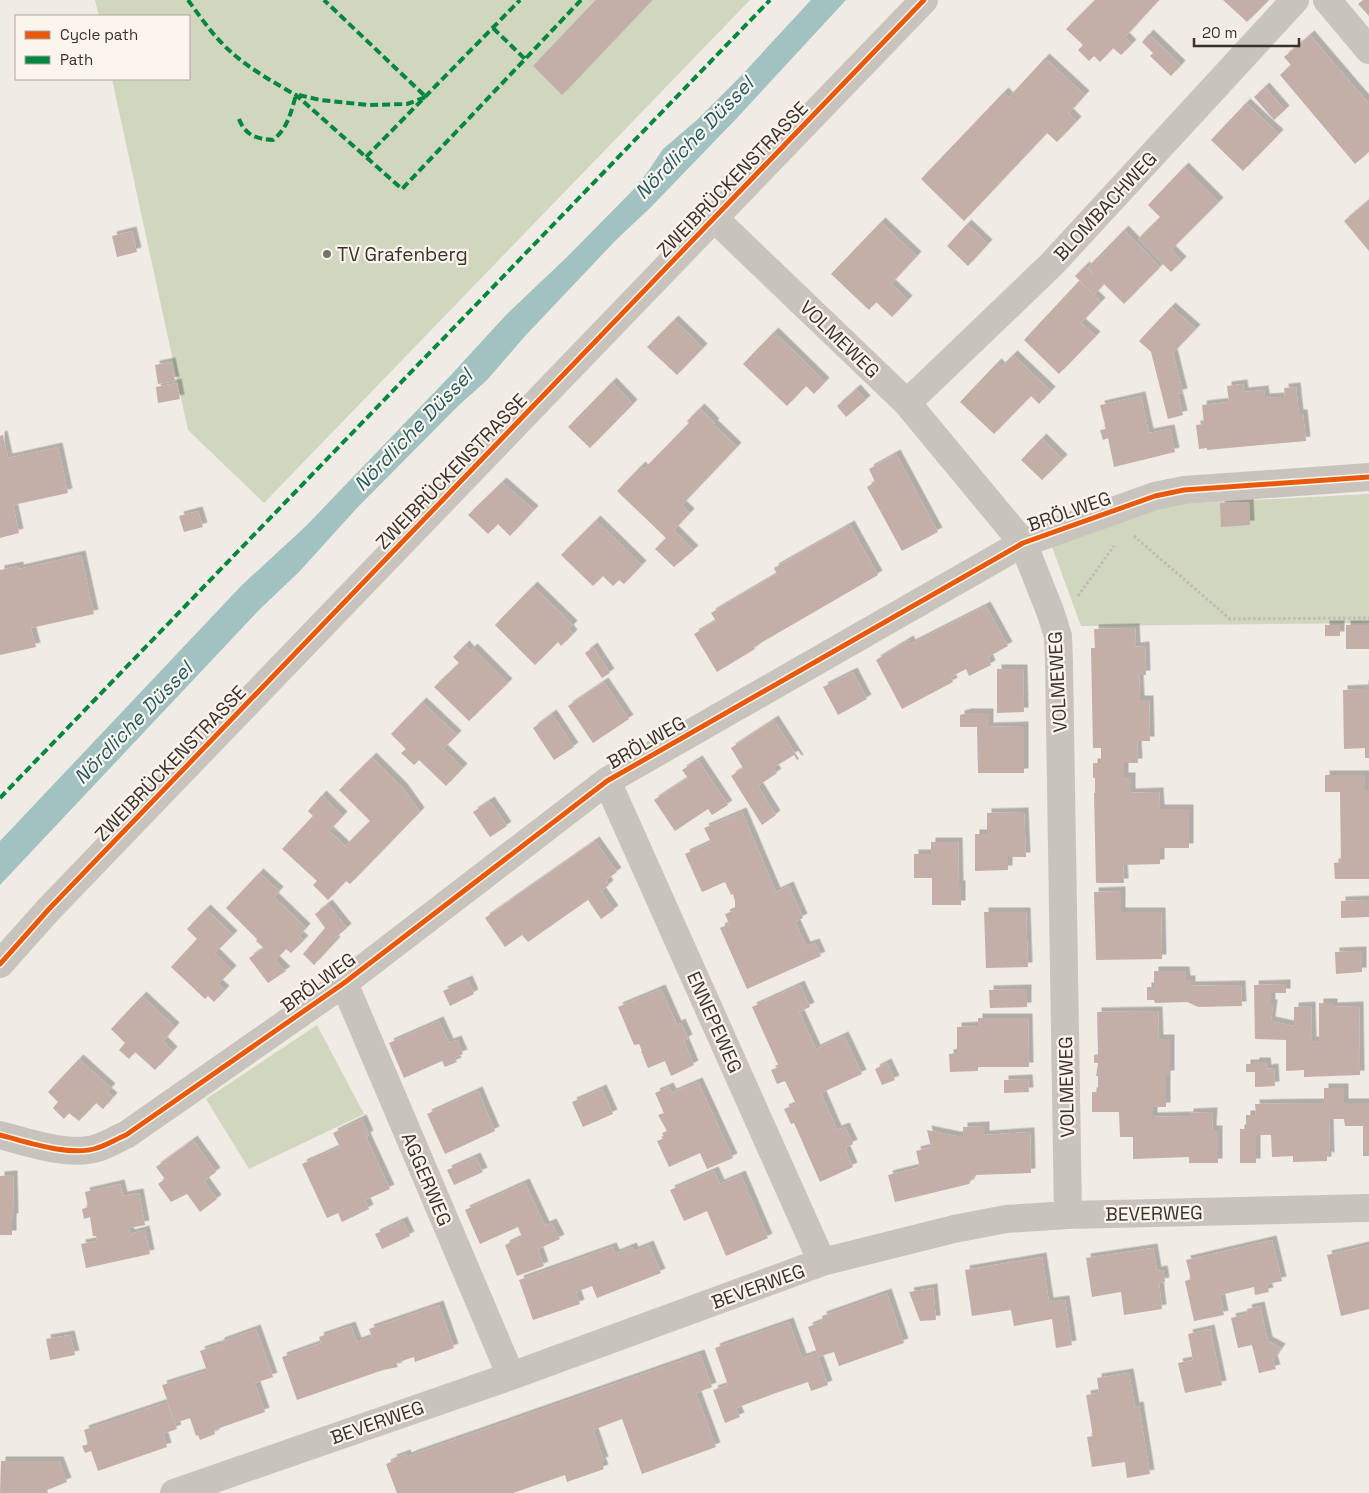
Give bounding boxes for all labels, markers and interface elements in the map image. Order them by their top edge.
legend [15,15,190,80]
scale bar [1194,15,1299,47]
text: 20 m [1202,23,1237,42]
text: Cycle path [60,25,138,44]
text: Path [60,50,93,69]
water label: Nördliche Düssel [629,70,760,205]
street label: ZWEIBRÜCKENSTRASSE [651,96,813,263]
street label: BLOMBACHWEG [1048,146,1162,266]
place label: TV Grafenberg [337,242,468,267]
marker: TV Grafenberg [321,248,333,260]
street label: VOLMEWEG [794,295,885,384]
water label: Nördliche Düssel [348,362,479,497]
street label: ZWEIBRÜCKENSTRASSE [370,388,532,555]
street label: BRÖLWEG [1024,486,1114,537]
street label: VOLMEWEG [1042,631,1073,733]
water label: Nördliche Düssel [68,655,199,790]
street label: ZWEIBRÜCKENSTRASSE [89,680,251,847]
street label: BRÖLWEG [602,710,690,775]
street label: BRÖLWEG [276,947,361,1018]
street label: ENNEPEWEG [681,968,748,1077]
street label: VOLMEWEG [1053,1036,1080,1138]
street label: AGGERWEG [396,1129,457,1230]
street label: BEVERWEG [1105,1200,1203,1227]
street label: BEVERWEG [708,1258,808,1315]
street label: BEVERWEG [327,1395,427,1450]

